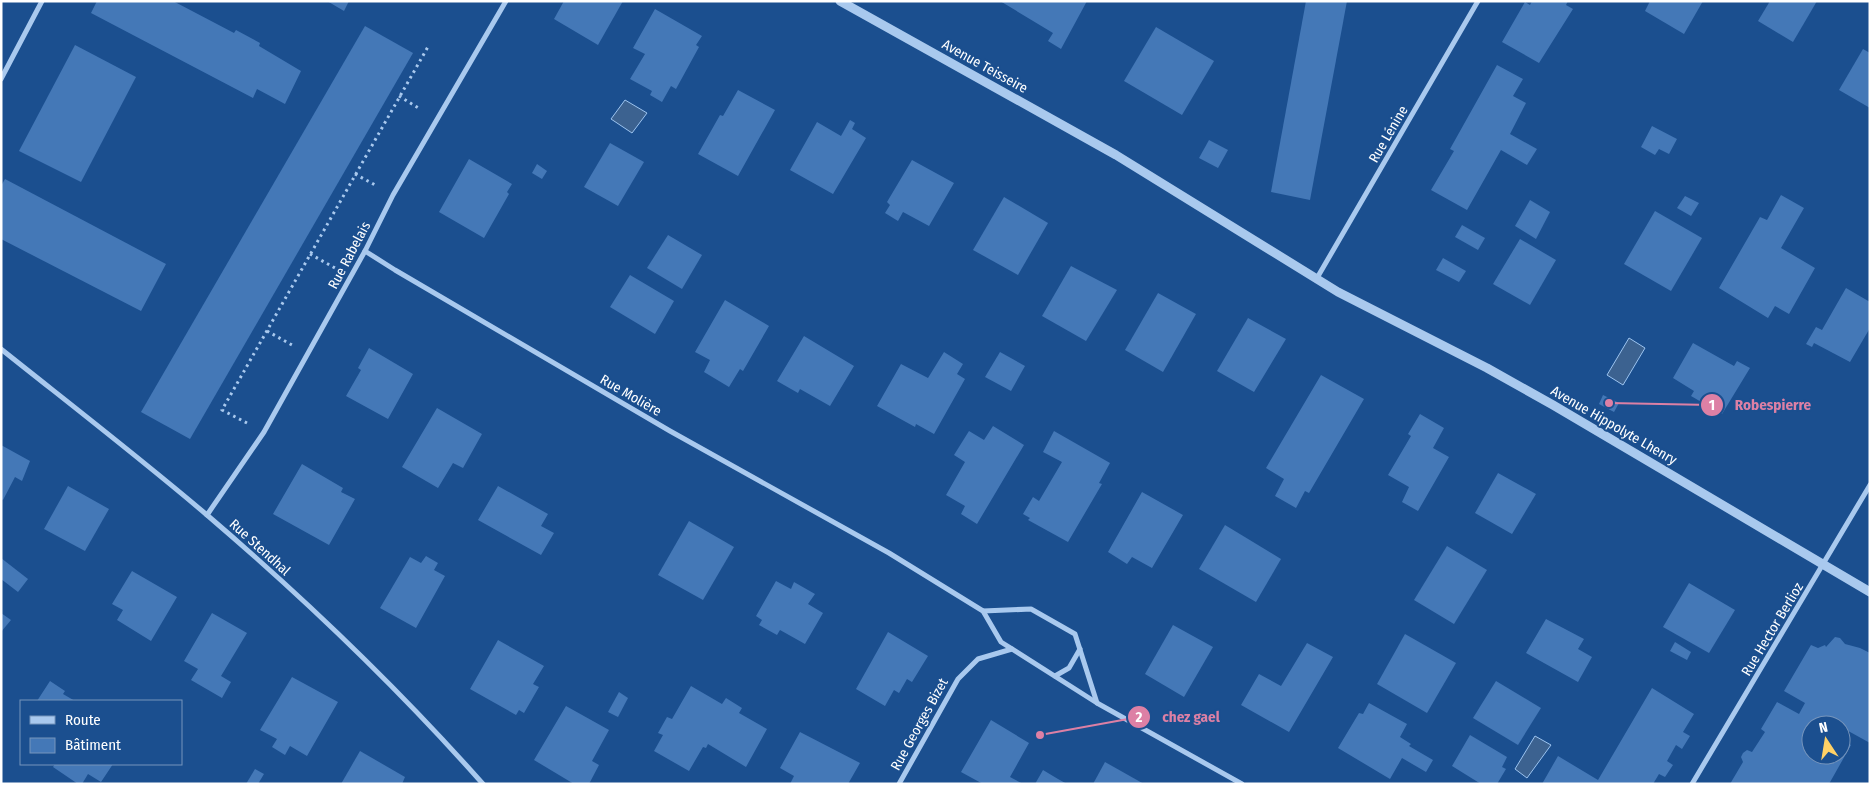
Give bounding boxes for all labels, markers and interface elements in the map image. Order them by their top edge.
street label: Avenue Teisseire [939,36,1031,97]
street label: Rue Lénine [1365,103,1412,166]
street label: Rue Rabelais [325,219,374,292]
street label: Rue Molière [597,371,665,420]
street label: Avenue Hippolyte Lhenry [1548,382,1681,469]
callout: Robespierre [1699,390,1821,420]
text: 1 [1709,396,1715,414]
text: Robespierre [1735,396,1812,414]
street label: Rue Stendhal [226,516,294,579]
street label: Rue Hector Berlioz [1738,579,1807,679]
street label: Rue Georges Bizet [887,675,952,773]
legend [20,700,182,765]
callout: chez gael [1127,702,1229,732]
text: 2 [1135,708,1143,726]
text: chez gael [1162,708,1221,726]
text: Route [65,711,101,729]
north arrow [1801,715,1851,765]
text: N [1818,719,1829,737]
text: Bâtiment [65,736,121,754]

